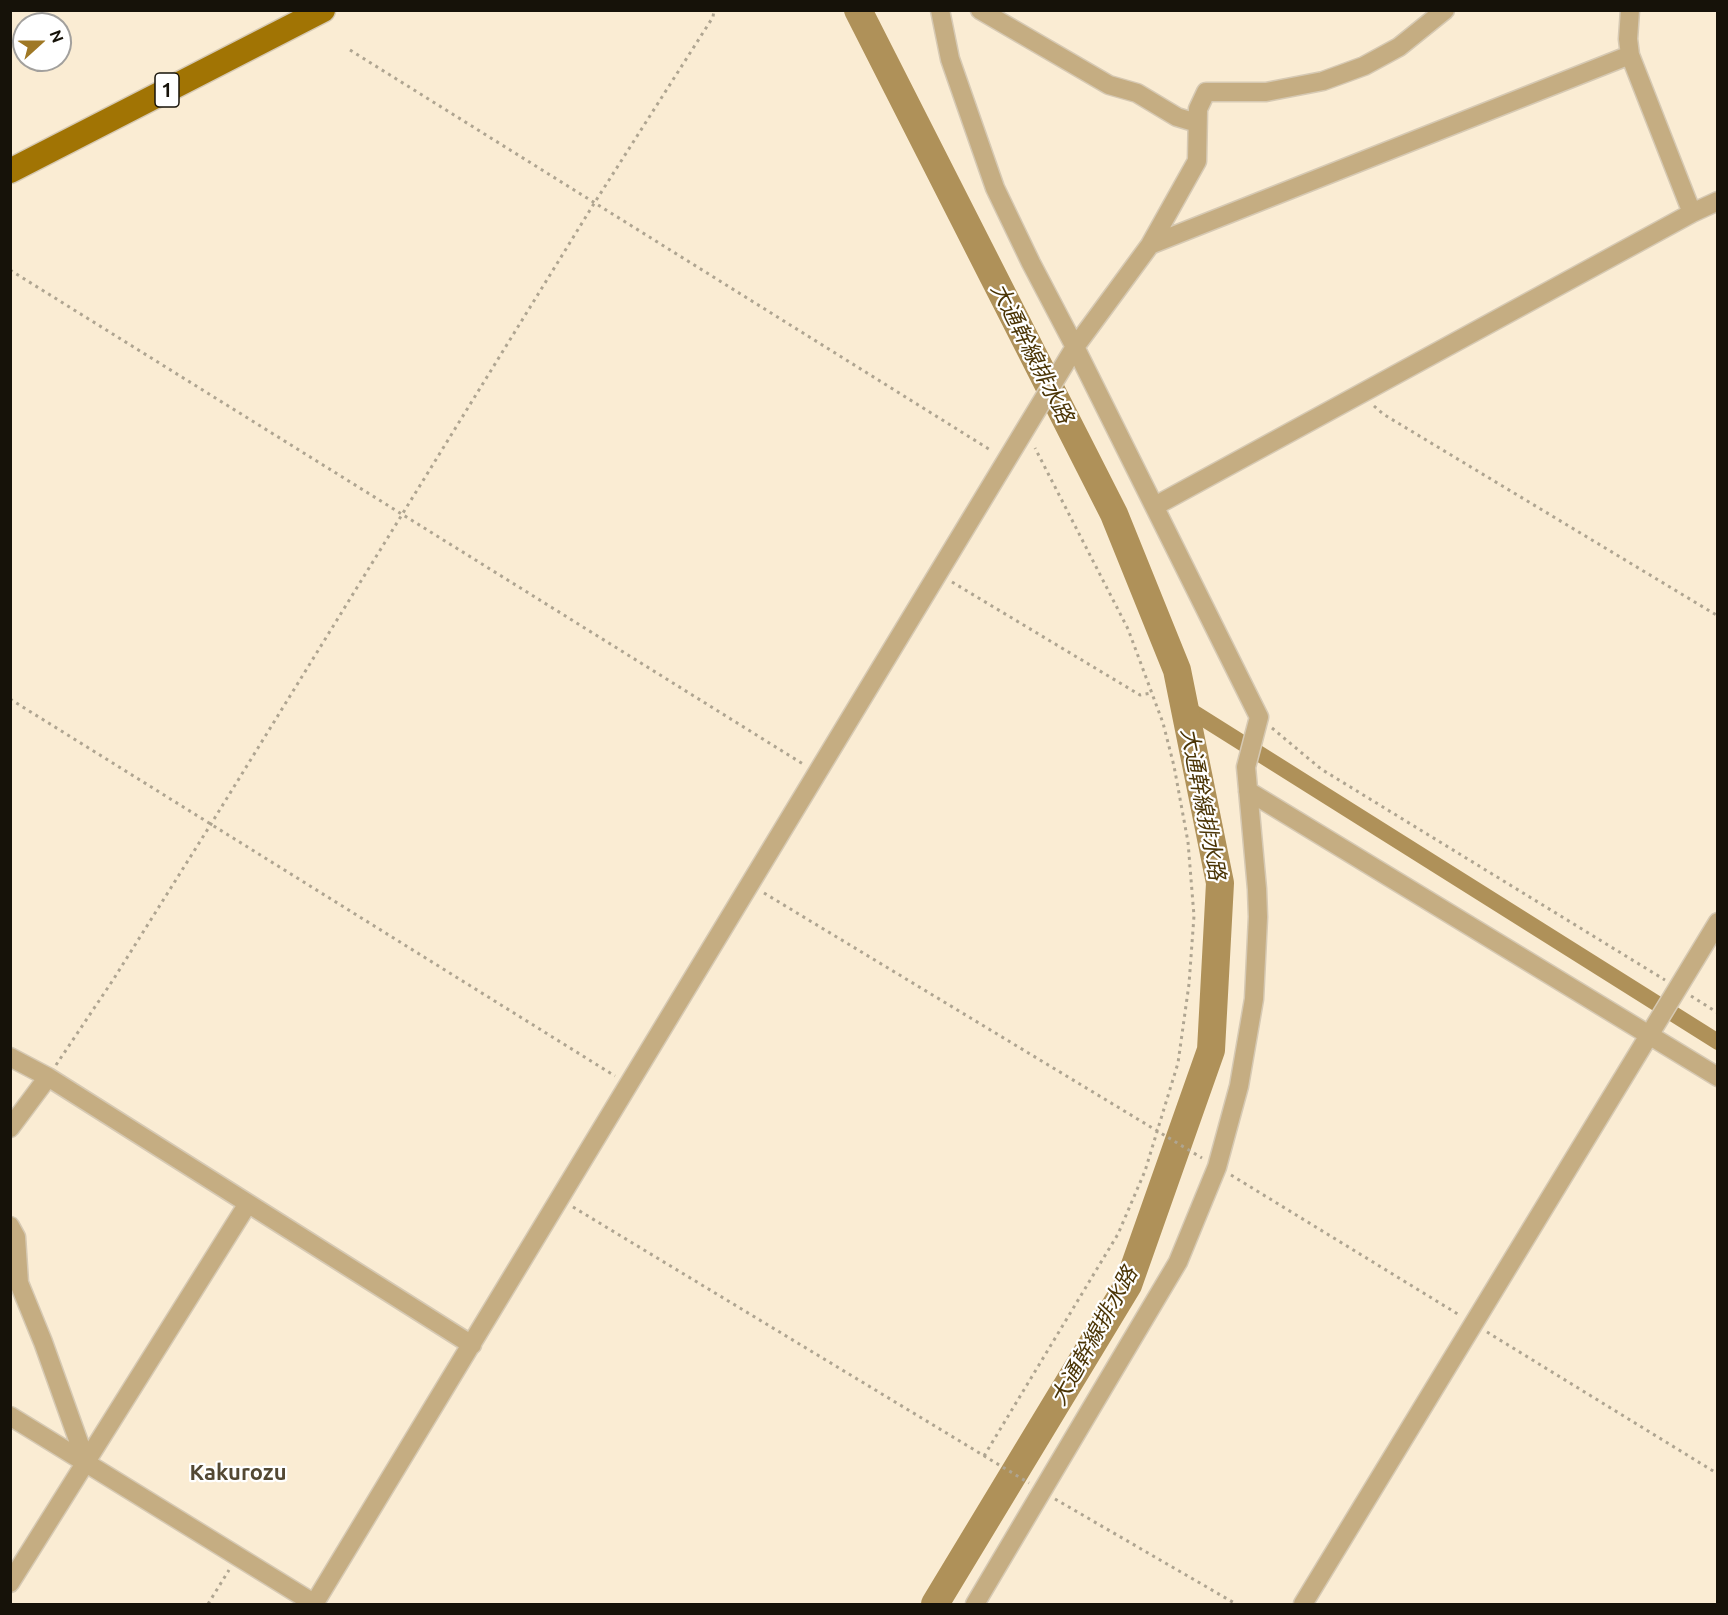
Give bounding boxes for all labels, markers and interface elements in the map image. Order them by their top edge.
north arrow [12,12,72,72]
text: N [46,27,67,45]
road number: 1 [155,73,179,107]
water label: 大通幹線排水路 [985,278,1079,428]
water label: 大通幹線排水路 [1175,726,1231,882]
water label: 大通幹線排水路 [1045,1262,1143,1410]
district label: Kakurozu [190,1460,286,1486]

